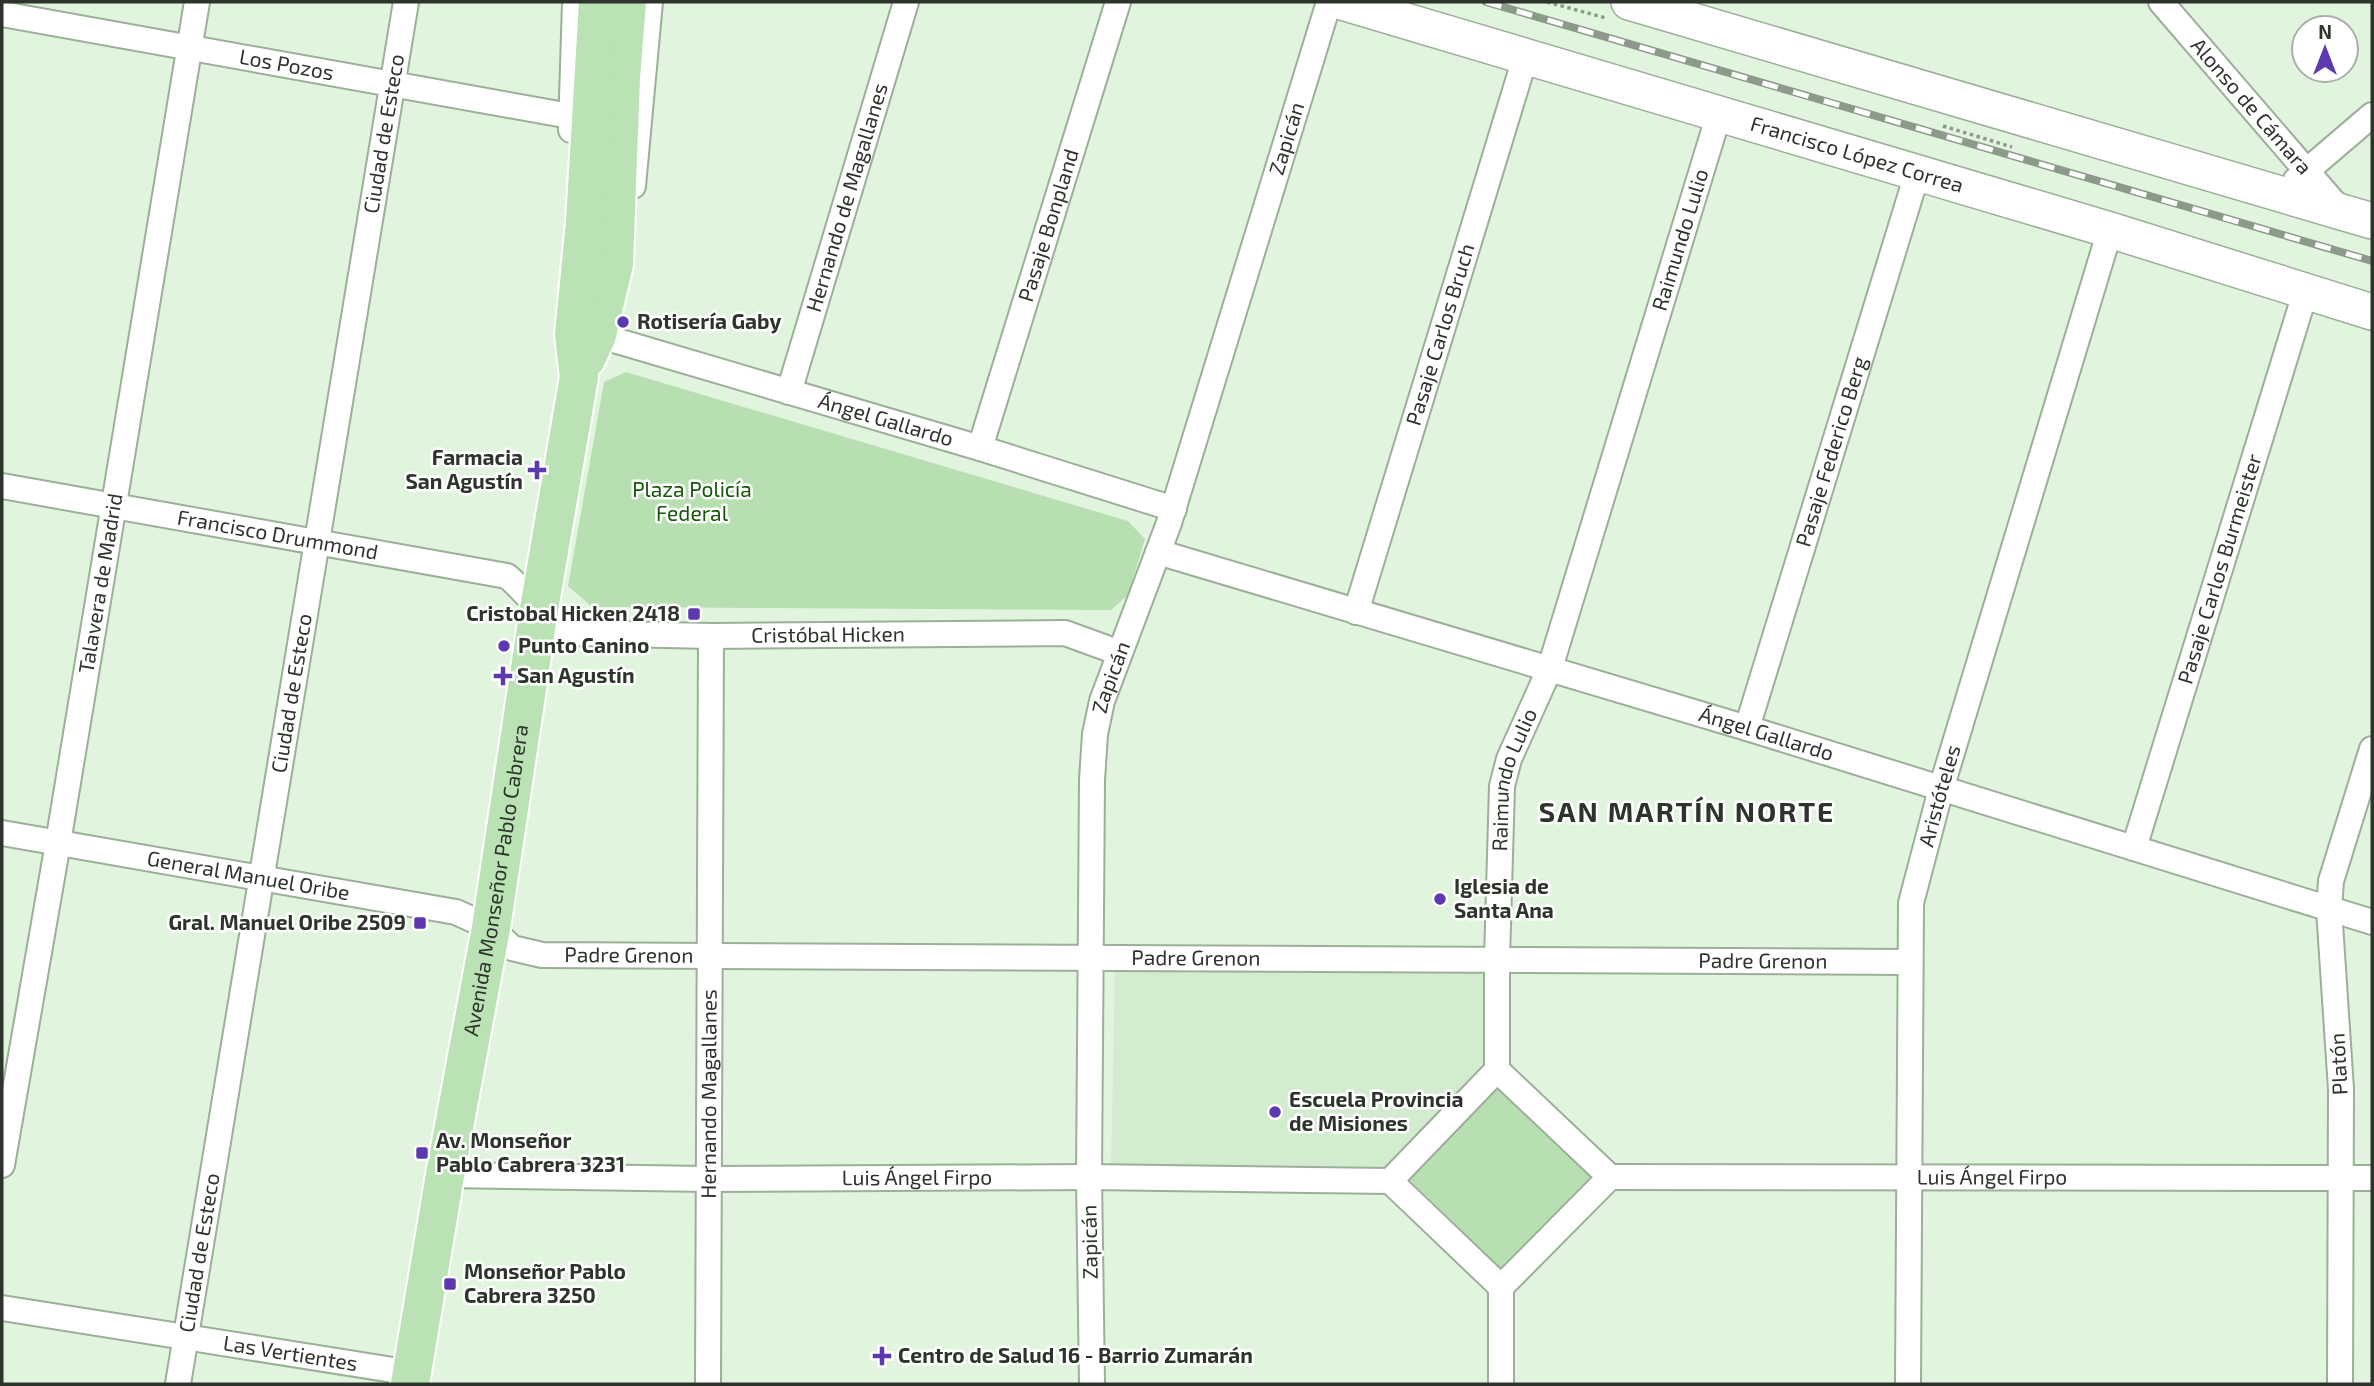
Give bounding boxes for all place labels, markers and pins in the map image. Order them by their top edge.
place label: Rotisería Gaby [637,308,781,334]
marker: Rotisería Gaby [615,314,631,330]
place label: Farmacia San Agustín [405,444,523,493]
marker: Farmacia San Agustín [529,462,545,478]
place label: Cristobal Hicken 2418 [466,600,680,625]
marker: Cristobal Hicken 2418 [686,606,702,622]
place label: Punto Canino [518,632,649,657]
marker: Punto Canino [496,638,512,654]
place label: San Agustín [517,662,635,687]
marker: San Agustín [495,668,511,684]
place label: Iglesia de Santa Ana [1454,873,1554,922]
marker: Iglesia de Santa Ana [1432,891,1448,907]
place label: Gral. Manuel Oribe 2509 [168,909,406,934]
marker: Gral. Manuel Oribe 2509 [412,915,428,931]
place label: Escuela Provincia de Misiones [1289,1086,1463,1135]
marker: Escuela Provincia de Misiones [1267,1104,1283,1120]
place label: Av. Monseñor Pablo Cabrera 3231 [436,1127,625,1176]
marker: Av. Monseñor Pablo Cabrera 3231 [414,1145,430,1161]
place label: Monseñor Pablo Cabrera 3250 [464,1258,626,1307]
marker: Monseñor Pablo Cabrera 3250 [442,1276,458,1292]
place label: Centro de Salud 16 - Barrio Zumarán [898,1342,1253,1367]
marker: Centro de Salud 16 - Barrio Zumarán [872,1346,892,1366]

